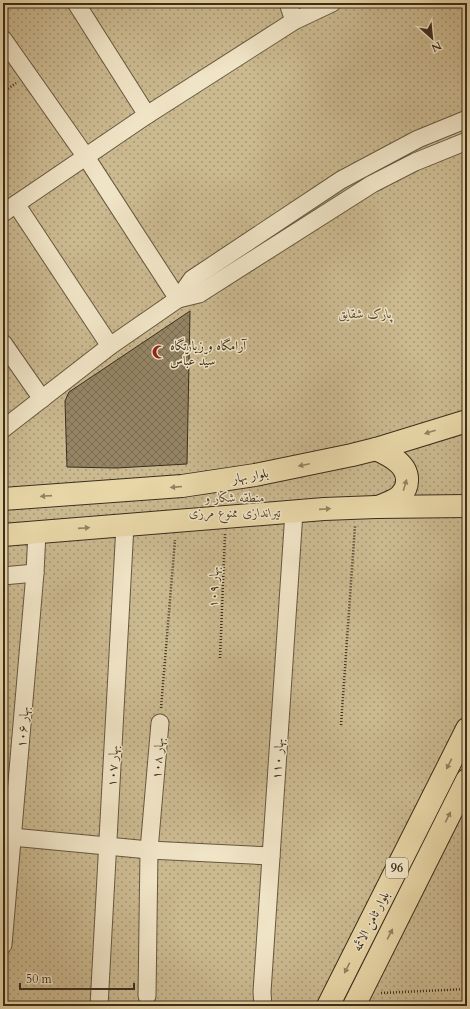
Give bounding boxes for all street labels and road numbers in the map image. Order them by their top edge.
street label: بلوار بهار [229,464,270,488]
street label: بهار ۱۰۹ [204,566,224,608]
street label: بهار ۱۰۶ [12,706,34,748]
street label: بهار ۱۰۸ [147,737,169,779]
street label: بهار ۱۱۰ [268,738,288,780]
street label: بهار ۱۰۷ [103,745,123,787]
road number: 96 [386,858,408,878]
street label: بلوار ثامن الائمه [348,888,394,955]

